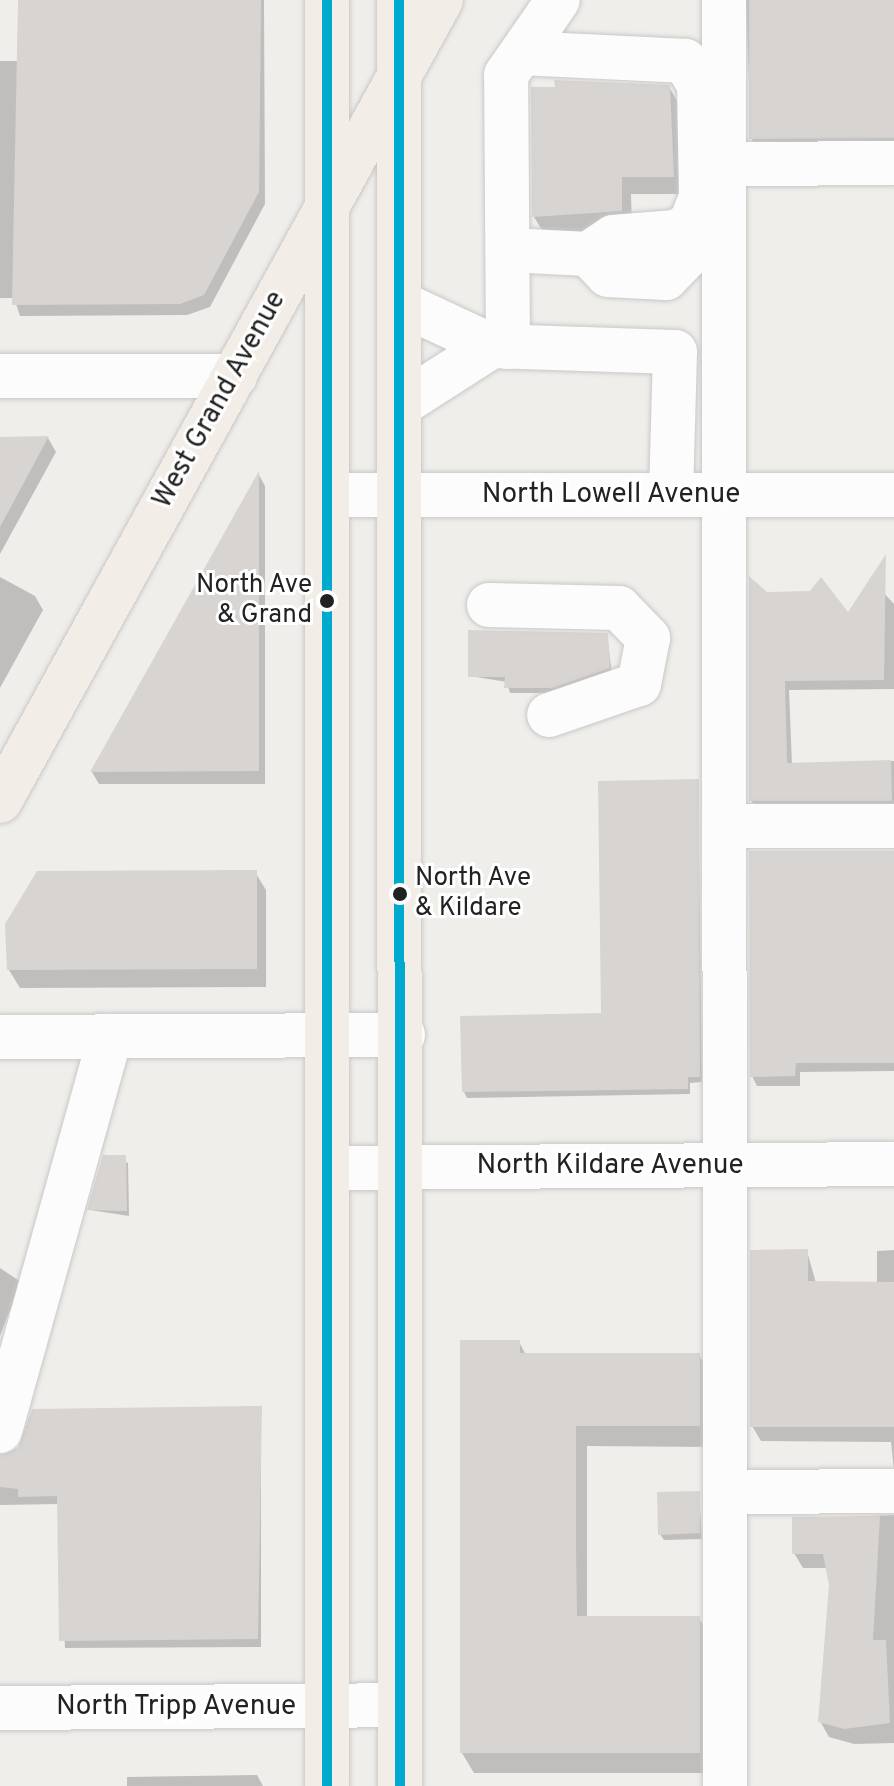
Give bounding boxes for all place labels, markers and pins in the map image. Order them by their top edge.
place label: North Ave & Grand [195,570,312,632]
marker: North Ave & Grand [319,593,335,609]
place label: North Ave & Kildare [415,863,532,924]
marker: North Ave & Kildare [392,886,408,902]

